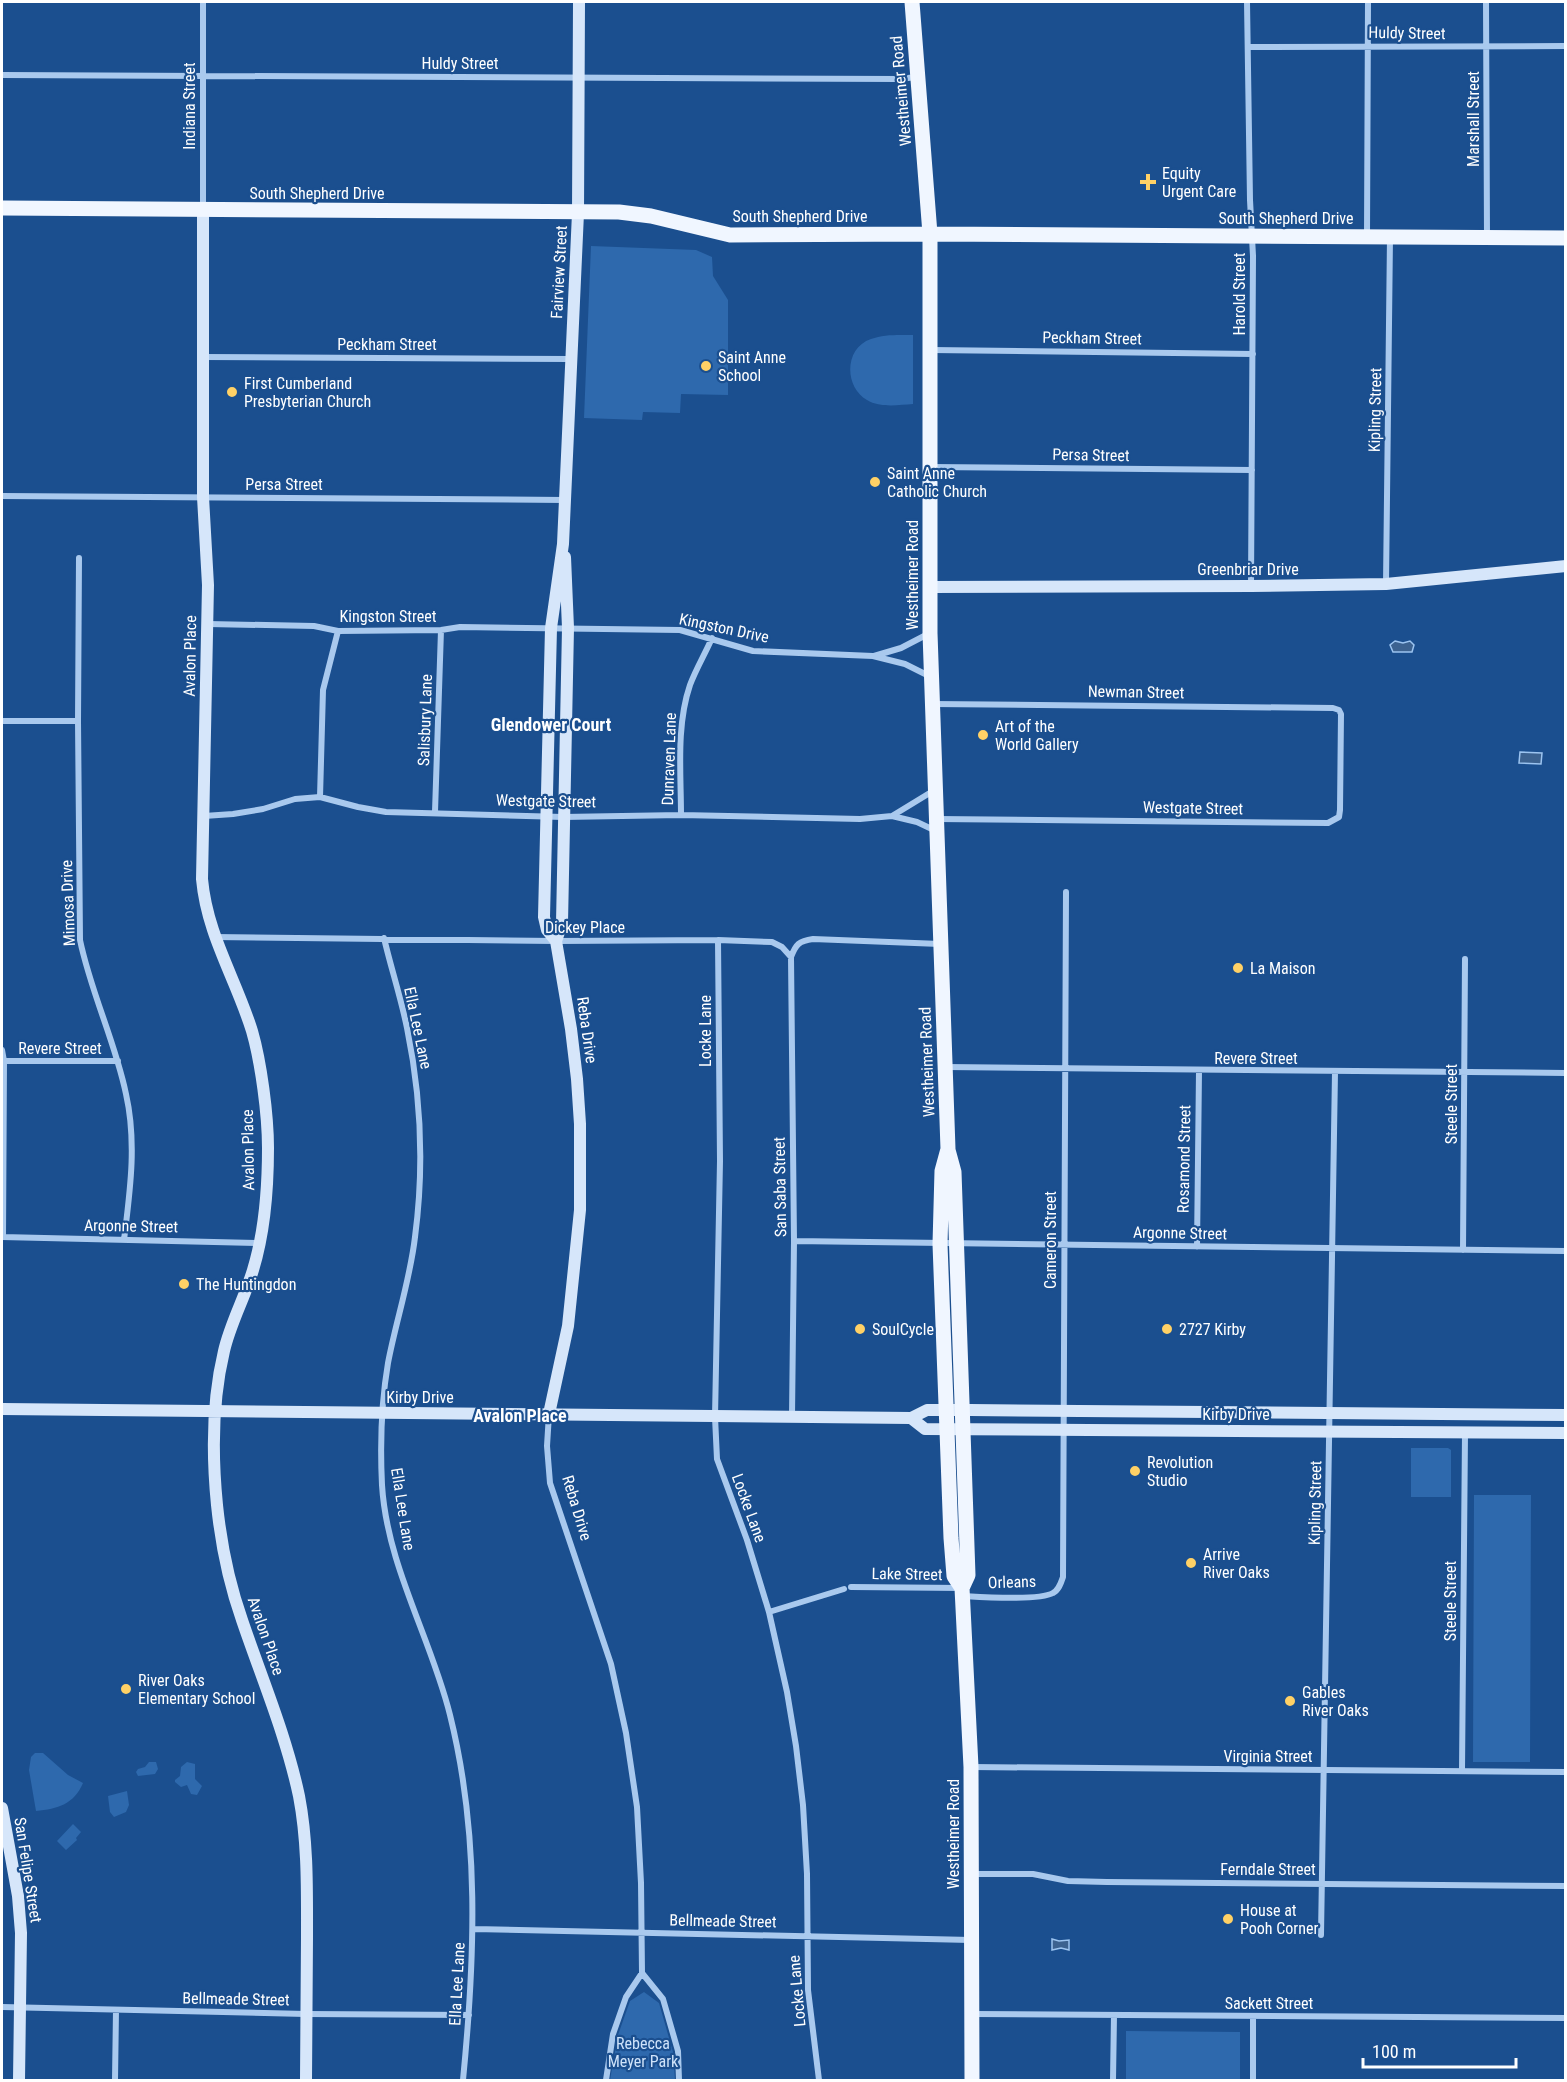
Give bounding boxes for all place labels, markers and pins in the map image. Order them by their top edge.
place label: Equity Urgent Care [1162,164,1236,201]
marker: Equity Urgent Care [1139,173,1157,191]
place label: Saint Anne School [718,348,786,385]
marker: Saint Anne School [699,359,713,373]
place label: First Cumberland Presbyterian Church [244,374,371,411]
marker: First Cumberland Presbyterian Church [225,385,239,399]
place label: Saint Anne Catholic Church [887,464,987,501]
marker: Saint Anne Catholic Church [868,475,882,489]
place label: Art of the World Gallery [995,717,1079,754]
marker: Art of the World Gallery [976,728,990,742]
place label: La Maison [1250,959,1315,978]
marker: La Maison [1231,961,1245,975]
place label: The Huntingdon [196,1275,296,1294]
marker: The Huntingdon [177,1277,191,1291]
place label: SoulCycle [872,1320,934,1339]
place label: 2727 Kirby [1179,1320,1246,1339]
marker: SoulCycle [853,1322,867,1336]
marker: 2727 Kirby [1160,1322,1174,1336]
place label: Revolution Studio [1147,1453,1213,1490]
marker: Revolution Studio [1128,1464,1142,1478]
place label: Arrive River Oaks [1203,1545,1270,1582]
marker: Arrive River Oaks [1184,1556,1198,1570]
place label: River Oaks Elementary School [138,1671,255,1708]
marker: River Oaks Elementary School [119,1682,133,1696]
place label: Gables River Oaks [1302,1683,1369,1720]
marker: Gables River Oaks [1283,1694,1297,1708]
place label: House at Pooh Corner [1240,1901,1318,1938]
marker: House at Pooh Corner [1221,1912,1235,1926]

